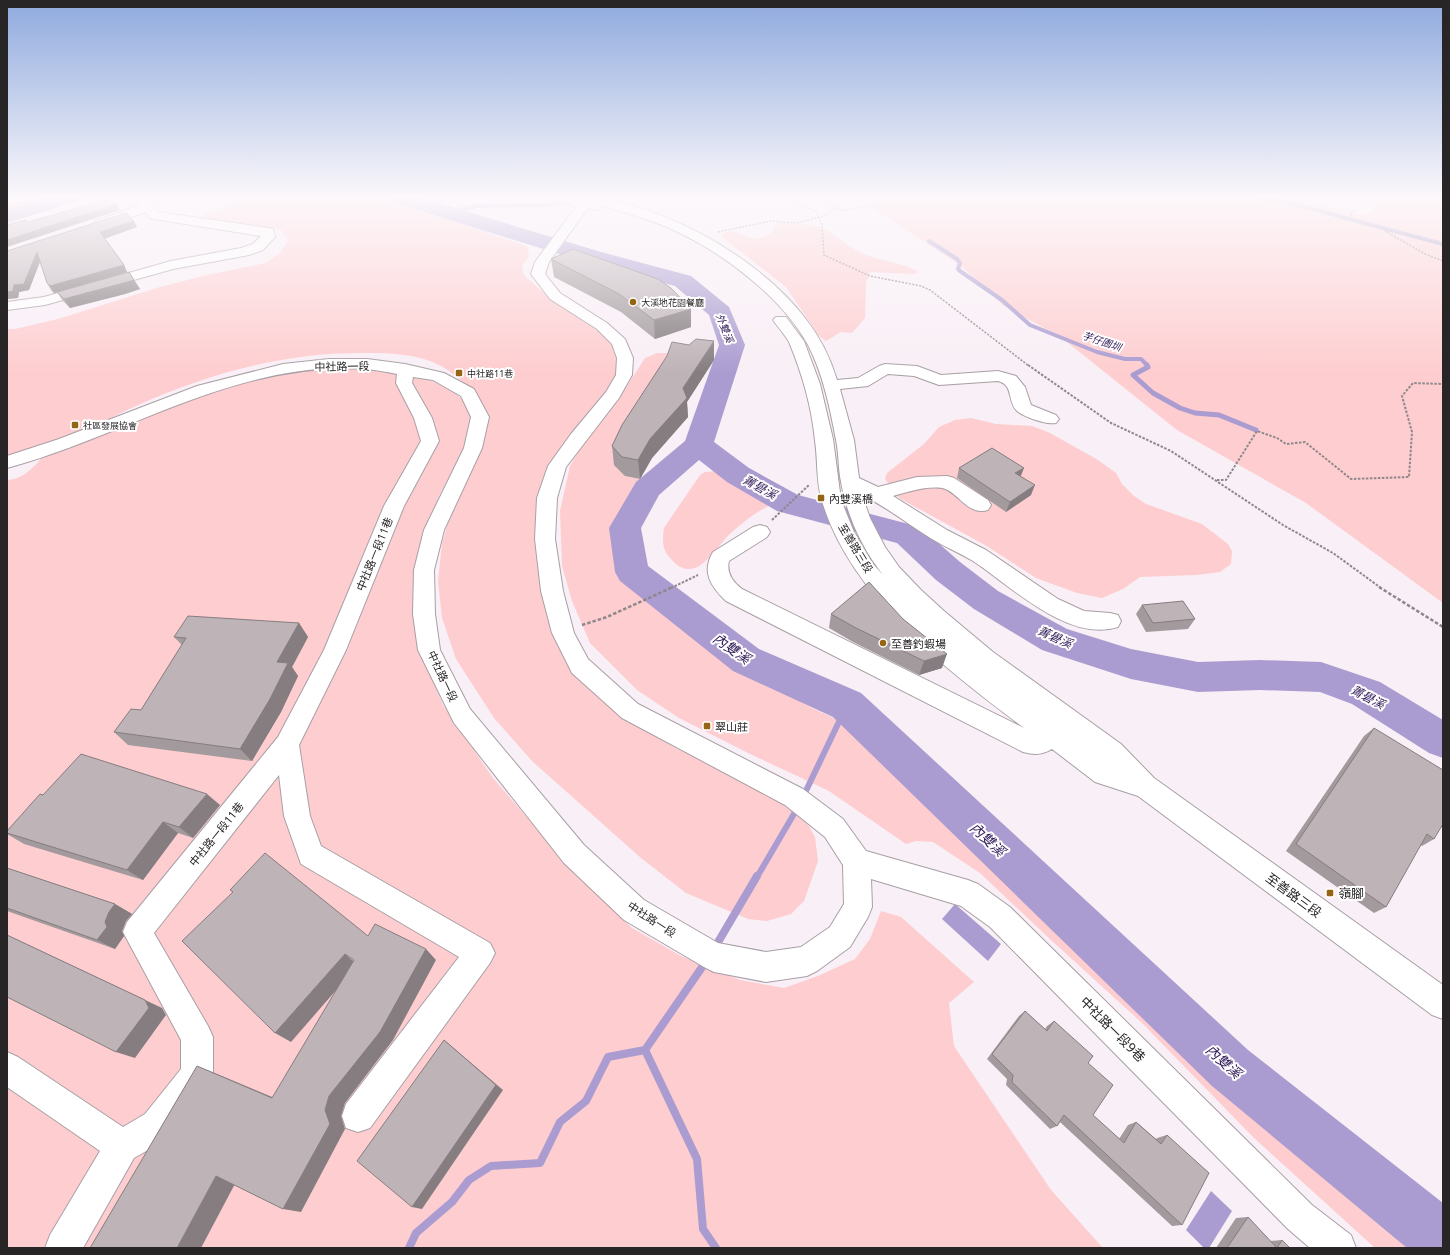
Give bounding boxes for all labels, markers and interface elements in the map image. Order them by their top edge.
place label: 大溪地花園餐廳 [641,296,704,309]
marker: 大溪地花園餐廳 [628,297,638,307]
water label: 外雙溪 [713,311,738,346]
water label: 芋仔園圳 [1081,328,1125,354]
street label: 中社路一段 [314,358,370,374]
place label: 中社路11巷 [467,367,513,380]
marker: 中社路11巷 [454,368,464,378]
place label: 社區發展協會 [83,419,137,432]
marker: 社區發展協會 [70,420,80,430]
water label: 菁礐溪 [740,471,782,504]
place label: 內雙溪橋 [829,491,873,506]
marker: 內雙溪橋 [816,493,826,503]
street label: 中社路一段11巷 [352,515,396,593]
street label: 至善路三段 [835,521,877,575]
water label: 菁礐溪 [1035,622,1077,653]
water label: 內雙溪 [709,628,756,669]
place label: 至善釣蝦場 [891,636,946,651]
marker: 至善釣蝦場 [878,638,888,648]
street label: 中社路一段 [425,648,461,704]
water label: 菁礐溪 [1348,681,1390,714]
place label: 翠山莊 [715,719,748,734]
marker: 翠山莊 [702,721,712,731]
street label: 中社路一段11巷 [185,799,247,869]
water label: 內雙溪 [966,818,1011,862]
street label: 至善路三段 [1262,869,1326,921]
place label: 嶺腳 [1338,884,1364,902]
marker: 嶺腳 [1325,888,1335,898]
street label: 中社路一段 [625,898,679,940]
street label: 中社路一段9巷 [1076,992,1150,1066]
water label: 內雙溪 [1202,1040,1247,1083]

